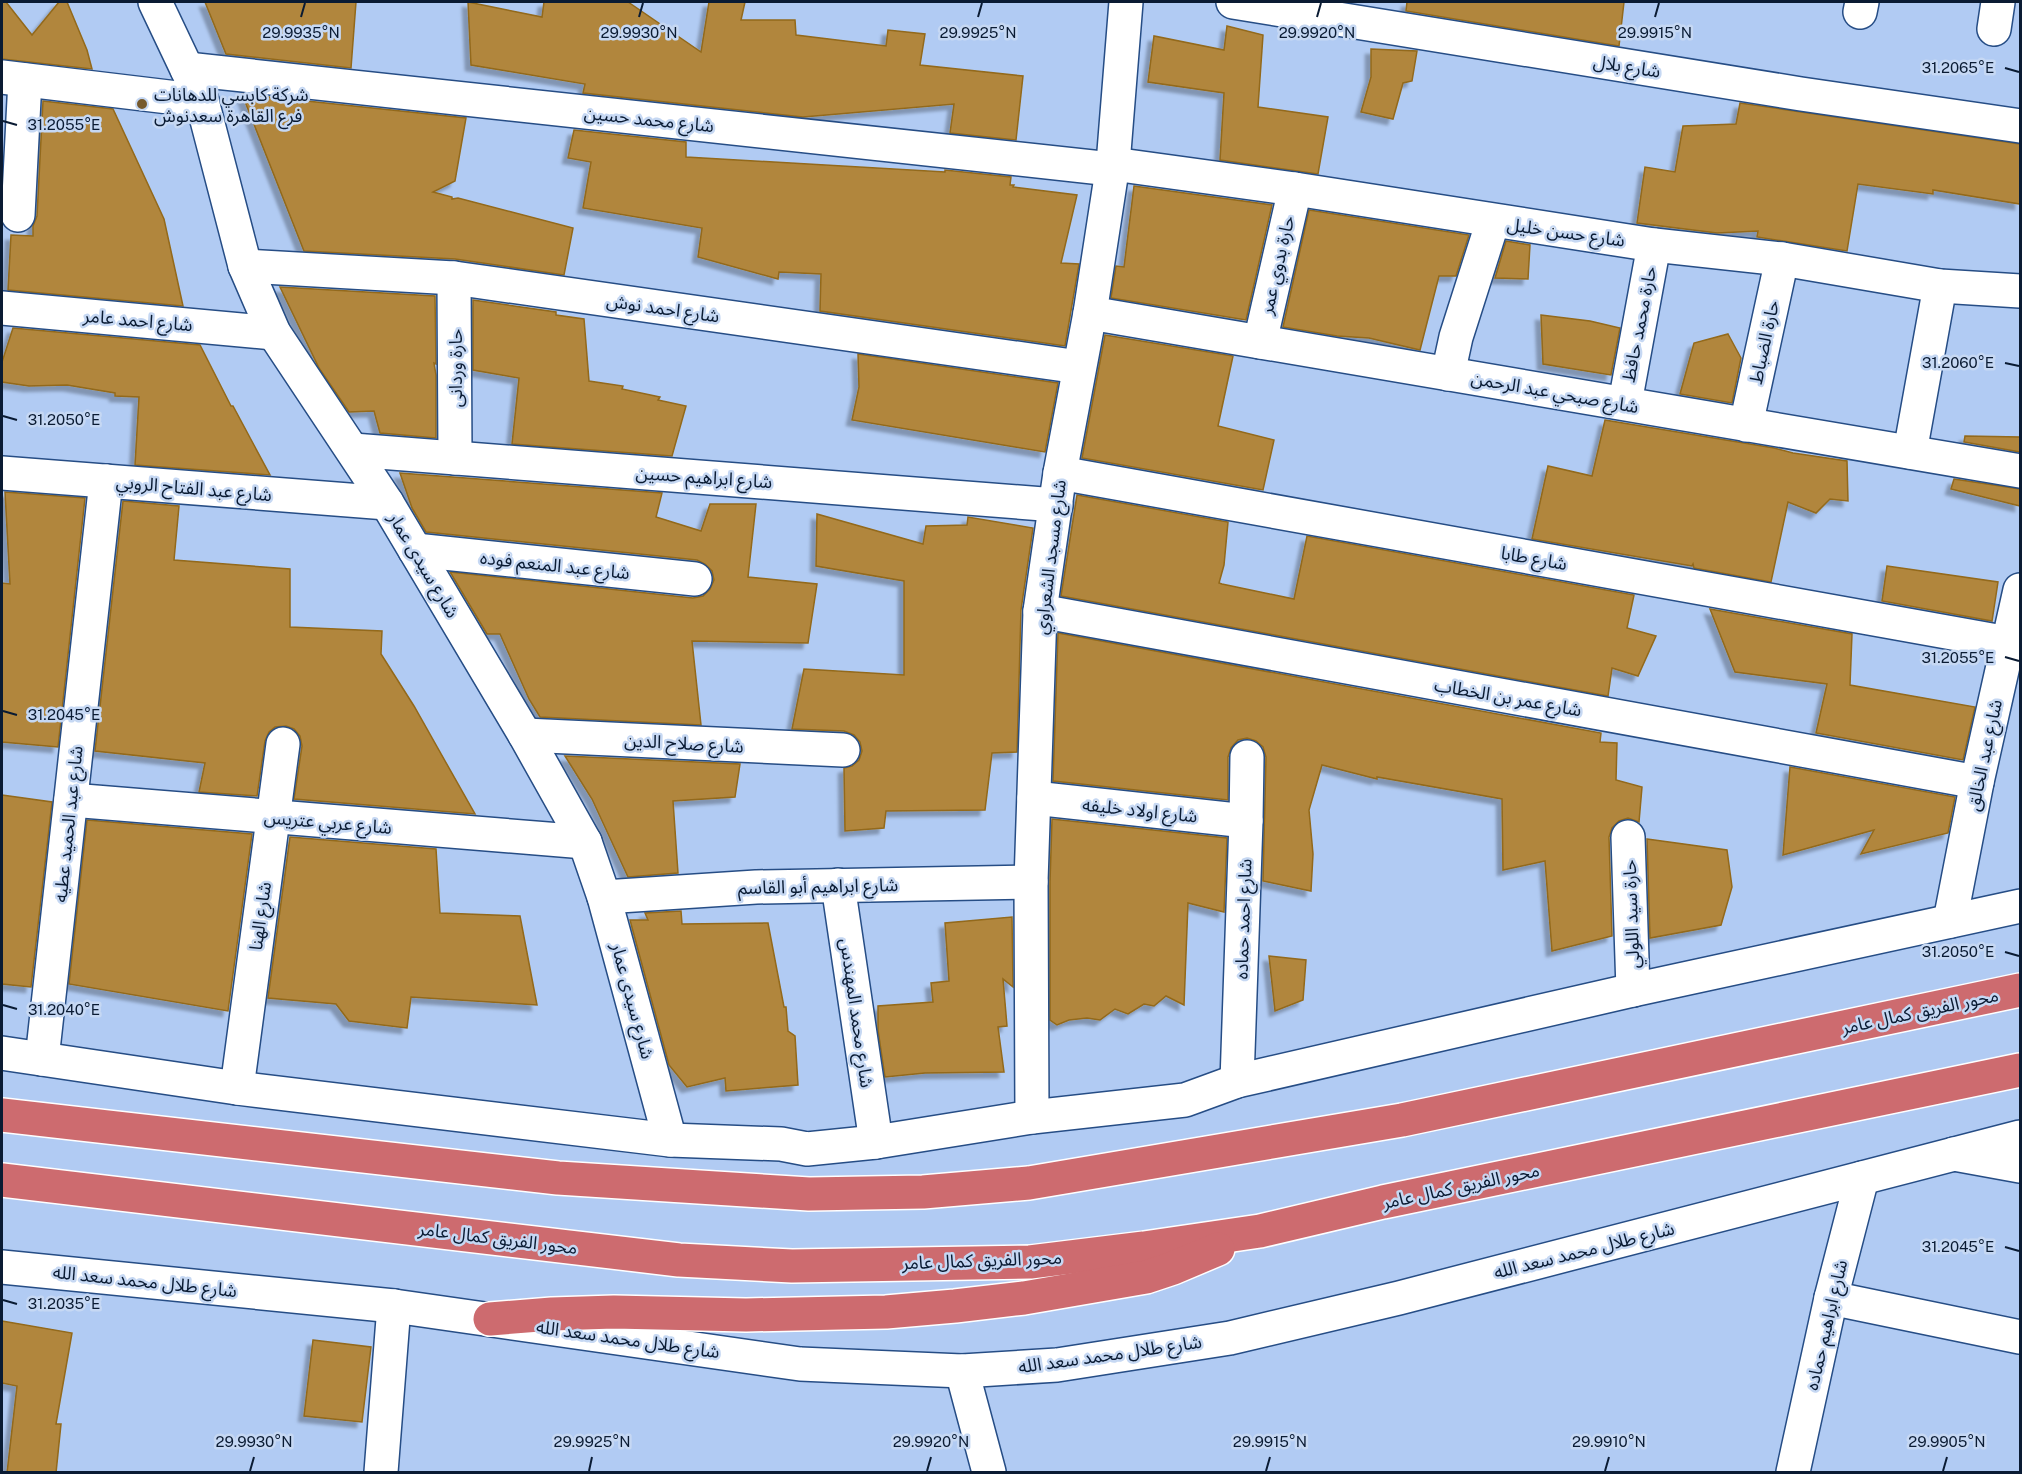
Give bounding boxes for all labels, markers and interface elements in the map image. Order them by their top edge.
text: 29.9935°N [262,24,340,41]
text: 29.9930°N [600,24,678,41]
text: 29.9925°N [939,24,1017,41]
text: 29.9920°N [1279,24,1355,41]
text: 29.9915°N [1618,24,1692,41]
street label: شارع بلال [1591,50,1662,86]
text: 31.2065°E [1922,59,1994,76]
place label: شركة كابسي للدهانات فرع القاهرة سعدنوش [154,84,309,130]
marker: شركة كابسي للدهانات فرع القاهرة سعدنوش [135,97,149,111]
street label: شارع محمد حسين [583,102,715,140]
text: 31.2055°E [28,116,100,133]
street label: شارع حسن خليل [1505,213,1626,255]
street label: حارة بدوي عمر [1255,214,1302,318]
street label: حارة محمد حافظ [1617,264,1662,384]
street label: شارع احمد نوش [605,290,721,330]
street label: حارة الضباط [1745,298,1784,386]
street label: شارع احمد عامر [81,305,193,339]
street label: حارة وردانى [445,329,467,407]
text: 31.2060°E [1922,354,1994,371]
street label: شارع صبحي عبد الرحمن [1469,367,1640,421]
text: 31.2050°E [28,411,100,428]
street label: شارع ابراهيم حسين [635,462,773,496]
street label: شارع عبد الفتاح الروبي [115,471,273,509]
street label: شارع مسجد الشعراوي [1030,478,1074,636]
street label: شارع سيدى عمار [380,508,464,624]
street label: شارع طابا [1499,542,1569,578]
street label: شارع عبد المنعم فوده [479,547,631,587]
text: 31.2055°E [1922,649,1994,666]
street label: شارع عمر بن الخطاب [1432,674,1583,724]
street label: شارع عبد الخالق [1962,697,2010,814]
text: 31.2045°E [28,706,100,723]
street label: شارع صلاح الدين [624,729,744,761]
street label: شارع عبد الحميد عطيه [49,745,91,904]
street label: شارع اولاد خليفه [1081,794,1199,830]
street label: شارع عربي عتريس [263,806,393,842]
street label: شارع احمد حماده [1230,858,1260,980]
street label: حارة سيد اللولي [1619,859,1647,969]
street label: شارع ابراهيم أبو القاسم [738,874,898,902]
street label: شارع الهنا [245,880,279,952]
street label: شارع محمد المهندس [832,937,878,1090]
street label: شارع سيدى عمار [603,940,659,1062]
text: 31.2050°E [1922,943,1994,960]
street label: محور الفريق كمال عامر [1839,984,2001,1039]
text: 31.2040°E [28,1001,100,1018]
street label: محور الفريق كمال عامر [1380,1159,1542,1214]
street label: شارع طلال محمد سعد الله [1492,1217,1677,1286]
street label: محور الفريق كمال عامر [416,1218,579,1259]
text: 31.2045°E [1922,1238,1994,1255]
street label: محور الفريق كمال عامر [901,1247,1062,1274]
street label: شارع ابراهيم حماده [1801,1258,1855,1393]
street label: شارع طلال محمد سعد الله [51,1261,238,1305]
text: 31.2035°E [28,1295,100,1312]
street label: شارع طلال محمد سعد الله [534,1316,721,1366]
street label: شارع طلال محمد سعد الله [1017,1331,1204,1381]
text: 29.9930°N [215,1433,293,1450]
text: 29.9925°N [553,1433,631,1450]
text: 29.9920°N [893,1433,969,1450]
text: 29.9915°N [1233,1433,1307,1450]
text: 29.9910°N [1572,1433,1646,1450]
text: 29.9905°N [1908,1433,1986,1450]

